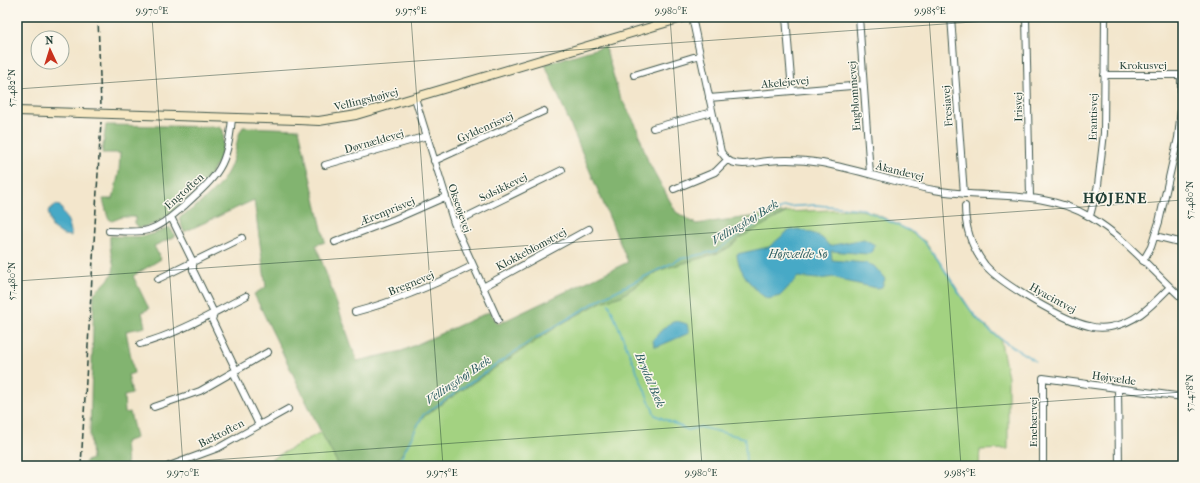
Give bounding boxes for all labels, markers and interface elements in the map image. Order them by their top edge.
text: 9.970°E [136,5,168,17]
text: 9.975°E [395,5,427,17]
text: 9.980°E [655,5,687,17]
text: 9.985°E [914,5,946,17]
north arrow [30,30,70,70]
text: N [45,34,55,47]
street label: Krokusvej [1119,59,1167,72]
street label: Engblommevej [846,60,863,131]
text: 57.482°N [6,68,18,107]
street label: Akelejevej [760,74,810,91]
street label: Vellingshøjvej [332,85,400,114]
street label: Fresiavej [940,85,955,127]
street label: Irisvej [1012,92,1025,122]
street label: Erantisvej [1087,93,1100,141]
street label: Gyldenrisvej [455,109,515,146]
street label: Døvnældevej [343,127,406,156]
street label: Åkandevej [874,159,925,184]
street label: Engtoften [162,170,207,212]
street label: Solsikkevej [477,170,529,205]
text: 57.480°N [1184,180,1196,219]
street label: Okseøjevej [445,182,474,235]
district label: HØJENE [1083,189,1147,207]
street label: Ærenprisvej [357,194,417,229]
water label: Vellingshøj Bæk [709,197,781,247]
street label: Klokkeblomstvej [494,225,569,273]
water label: Højvælde Sø [767,247,828,261]
text: 57.480°N [6,261,18,300]
street label: Bregnevej [386,268,436,299]
street label: Hyacintvej [1027,280,1078,317]
water label: Brydal Bæk [632,349,668,410]
water label: Vellingshøj Bæk [423,353,493,407]
street label: Højvælde [1091,369,1137,388]
text: 57.478°N [1184,374,1196,412]
street label: Enebærvej [1027,397,1040,447]
street label: Bæktoften [196,416,247,450]
text: 9.970°E [167,467,199,479]
text: 9.975°E [426,467,458,479]
text: 9.980°E [685,467,717,479]
text: 9.985°E [944,467,976,479]

